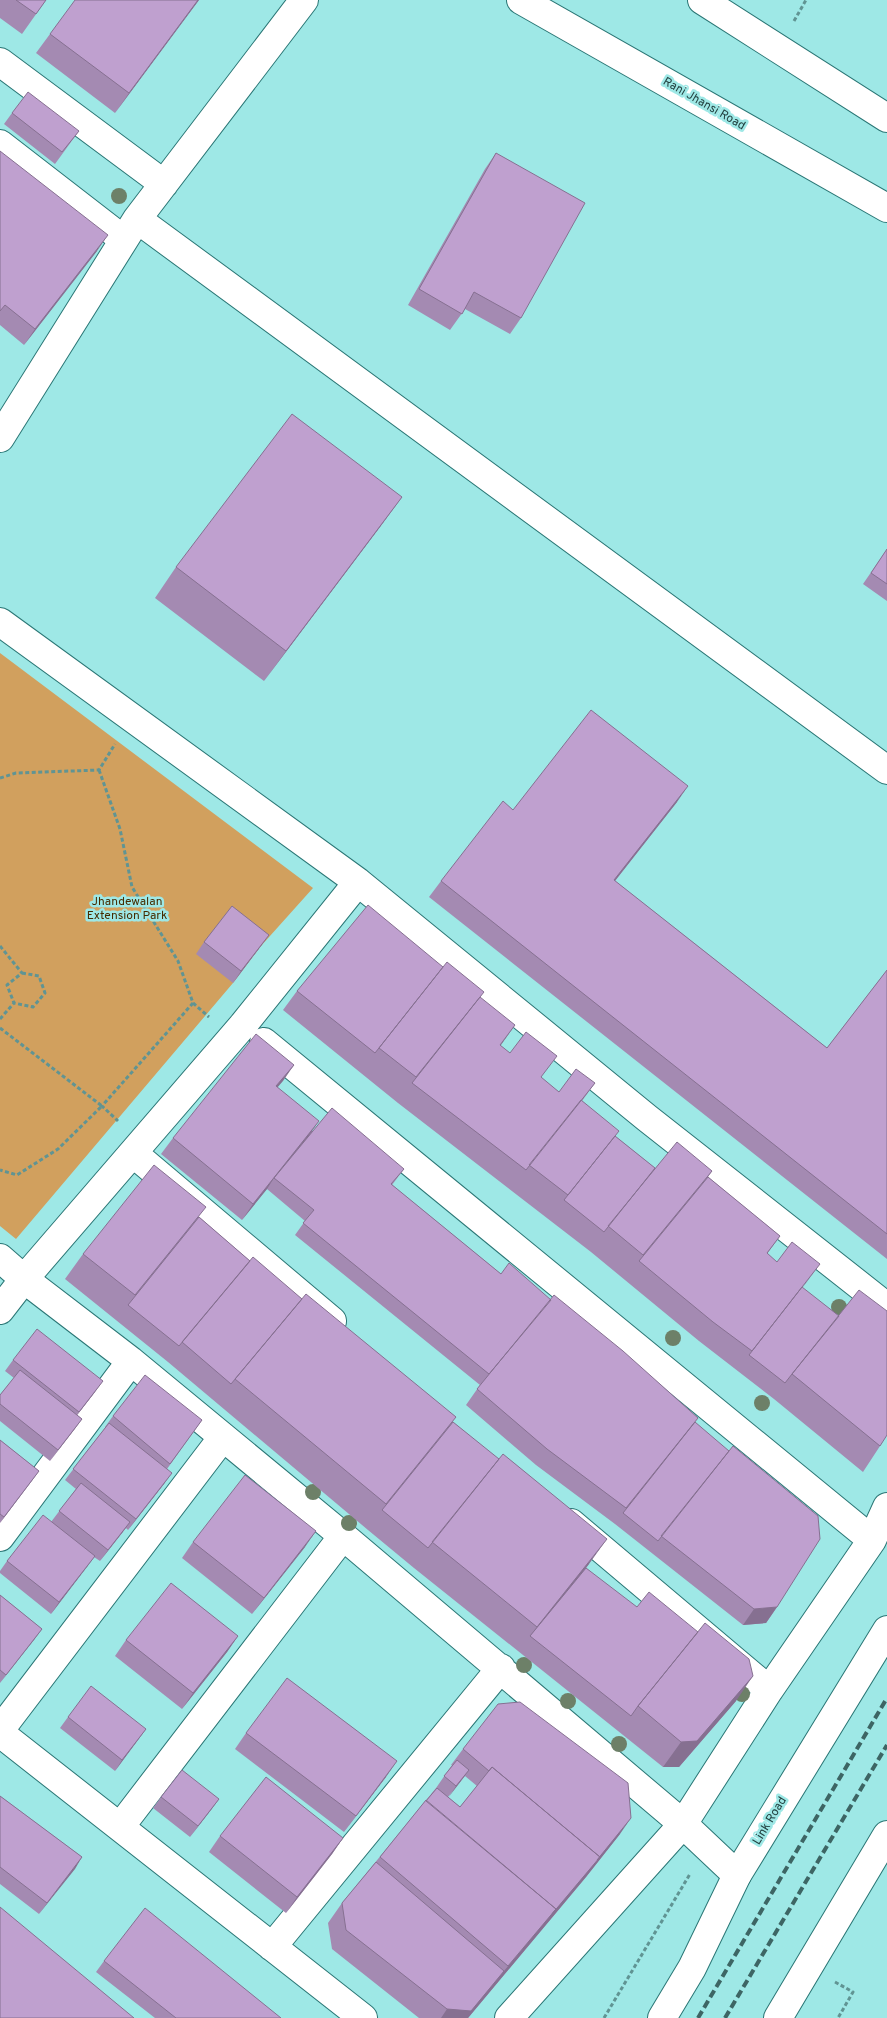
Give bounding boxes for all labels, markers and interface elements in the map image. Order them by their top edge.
street label: Rani Jhansi Road [660,74,748,134]
park label: Jhandewalan Extension Park [87,894,167,924]
street label: Link Road [749,1794,791,1848]

